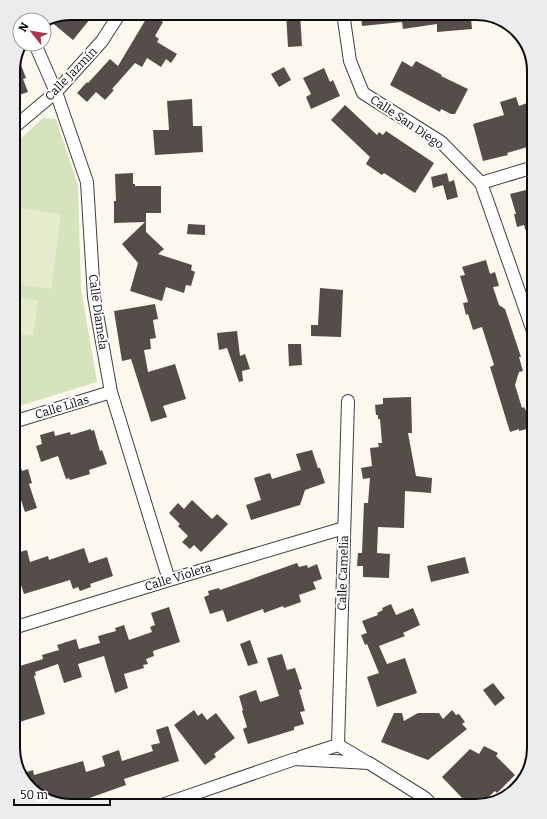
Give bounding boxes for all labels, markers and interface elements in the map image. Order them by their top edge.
north arrow [12,12,52,52]
text: N [16,20,32,34]
street label: Calle Jazmín [42,44,100,104]
street label: Calle San Diego [368,92,446,152]
street label: Calle Diamela [86,273,110,351]
street label: Calle Lilas [33,392,91,422]
street label: Calle Camelia [335,535,351,611]
street label: Calle Violeta [143,560,213,594]
scale bar [14,781,110,807]
text: 50 m [20,788,49,802]

